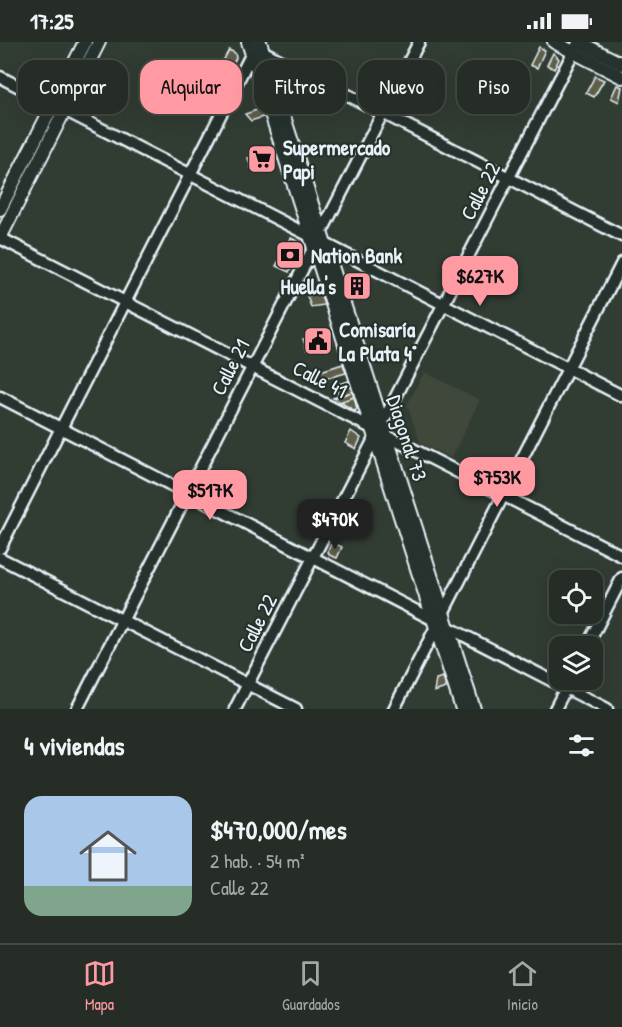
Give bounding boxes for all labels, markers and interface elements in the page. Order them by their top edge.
text: 17:25 [30,6,74,36]
chip: Comprar [18,60,128,114]
chip: Alquilar [140,60,242,114]
chip: Filtros [254,60,346,114]
chip: Nuevo [358,60,445,114]
chip: Piso [457,60,530,114]
place label: Supermercado Papi [283,133,391,187]
supermarket icon: Supermercado Papi [246,143,278,175]
street label: Calle 22 [453,157,507,225]
bank icon: Nation Bank [274,239,306,271]
place label: Nation Bank [311,241,402,270]
pin: $627K [438,256,522,307]
text: $627K [456,262,504,289]
building icon: Huella's [341,270,373,302]
place label: Huella's [281,272,336,301]
place label: Comisaría La Plata 4° [339,315,417,368]
public building icon: Comisaría La Plata 4° [302,325,334,357]
street label: Calle 21 [204,334,256,400]
street label: Calle 41 [288,353,352,405]
street label: Diagonal 73 [380,391,434,485]
pin: $753K [455,457,539,508]
text: $753K [473,463,521,490]
pin: $517K [168,470,252,521]
text: $517K [187,476,233,503]
pin: $470K [293,499,377,550]
text: $470K [312,505,358,532]
map controls [549,570,603,690]
button: locate [549,570,603,624]
street label: Calle 22 [230,589,284,657]
button: layers [549,636,603,690]
text: 4 viviendas [24,728,125,763]
icon: filters [565,729,598,762]
text: $470,000/mes [210,812,347,847]
icon: home [72,820,144,892]
text: 2 hab. · 54 m² [210,847,305,874]
text: Calle 22 [210,874,269,901]
tab: Mapa [83,957,116,1015]
tab: Guardados [282,957,340,1015]
tab: Inicio [506,957,539,1015]

